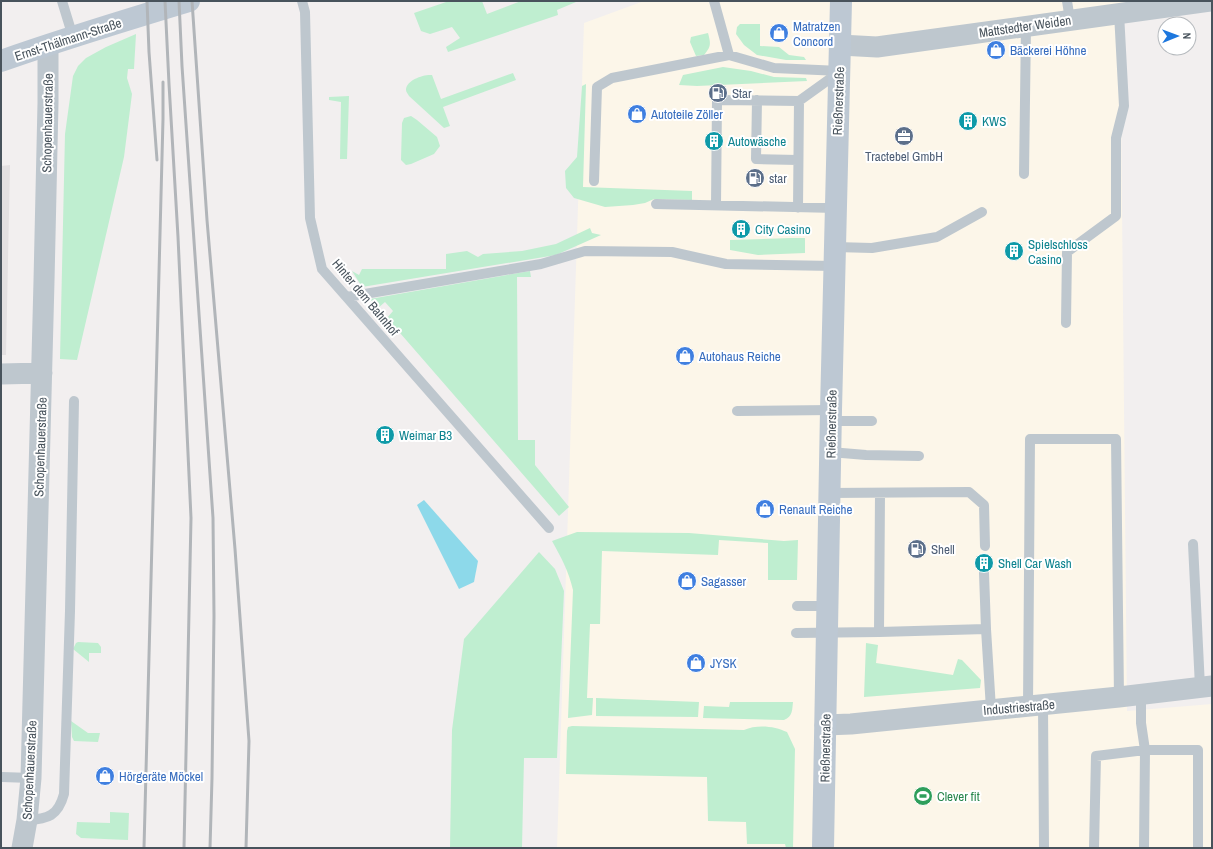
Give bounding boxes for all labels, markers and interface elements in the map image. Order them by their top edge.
street label: Mattstedter Weiden [978,12,1072,41]
street label: Ernst-Thälmann-Straße [13,14,124,65]
north arrow [1157,16,1197,56]
place label: Matratzen Concord [793,18,840,50]
shop icon: Matratzen Concord [768,22,790,44]
text: N [1180,32,1194,39]
shop icon: Bäckerei Höhne [985,39,1007,61]
place label: Bäckerei Höhne [1010,42,1087,59]
street label: Rießnerstraße [829,66,848,136]
street label: Schopenhauerstraße [38,73,57,173]
fuel station icon: Star [707,82,729,104]
place label: Star [732,85,752,102]
shop icon: Autoteile Zöller [626,103,648,125]
place label: Autoteile Zöller [650,106,723,123]
building icon: KWS [957,110,979,132]
place label: KWS [982,113,1006,130]
office icon: Tractebel GmbH [893,125,915,147]
building icon: Autowäsche [703,130,725,152]
place label: Autowäsche [727,133,786,150]
place label: Tractebel GmbH [865,148,943,165]
fuel station icon: star [744,167,766,189]
place label: star [769,170,787,187]
building icon: City Casino [730,218,752,240]
place label: City Casino [755,221,811,238]
place label: Spielschloss Casino [1028,236,1088,268]
building icon: Spielschloss Casino [1003,240,1025,262]
street label: Hinter dem Bahnhof [328,255,403,339]
shop icon: Autohaus Reiche [674,345,696,367]
place label: Autohaus Reiche [698,348,781,365]
street label: Rießnerstraße [822,389,841,459]
street label: Schopenhauerstraße [30,397,51,497]
building icon: Weimar B3 [374,424,396,446]
place label: Weimar B3 [399,427,452,444]
shop icon: Renault Reiche [754,498,776,520]
place label: Renault Reiche [779,501,853,518]
fuel station icon: Shell [906,538,928,560]
place label: Shell [931,541,955,558]
building icon: Shell Car Wash [973,552,995,574]
place label: Shell Car Wash [998,555,1072,572]
shop icon: Sagasser [676,570,698,592]
place label: Sagasser [701,573,746,590]
shop icon: JYSK [685,652,707,674]
place label: JYSK [710,655,737,672]
street label: Industriestraße [983,696,1056,719]
street label: Rießnerstraße [816,713,835,783]
street label: Schopenhauerstraße [18,720,41,820]
shop icon: Hörgeräte Möckel [94,765,116,787]
place label: Hörgeräte Möckel [119,768,203,785]
sports icon: Clever fit [912,785,934,807]
place label: Clever fit [937,788,980,805]

